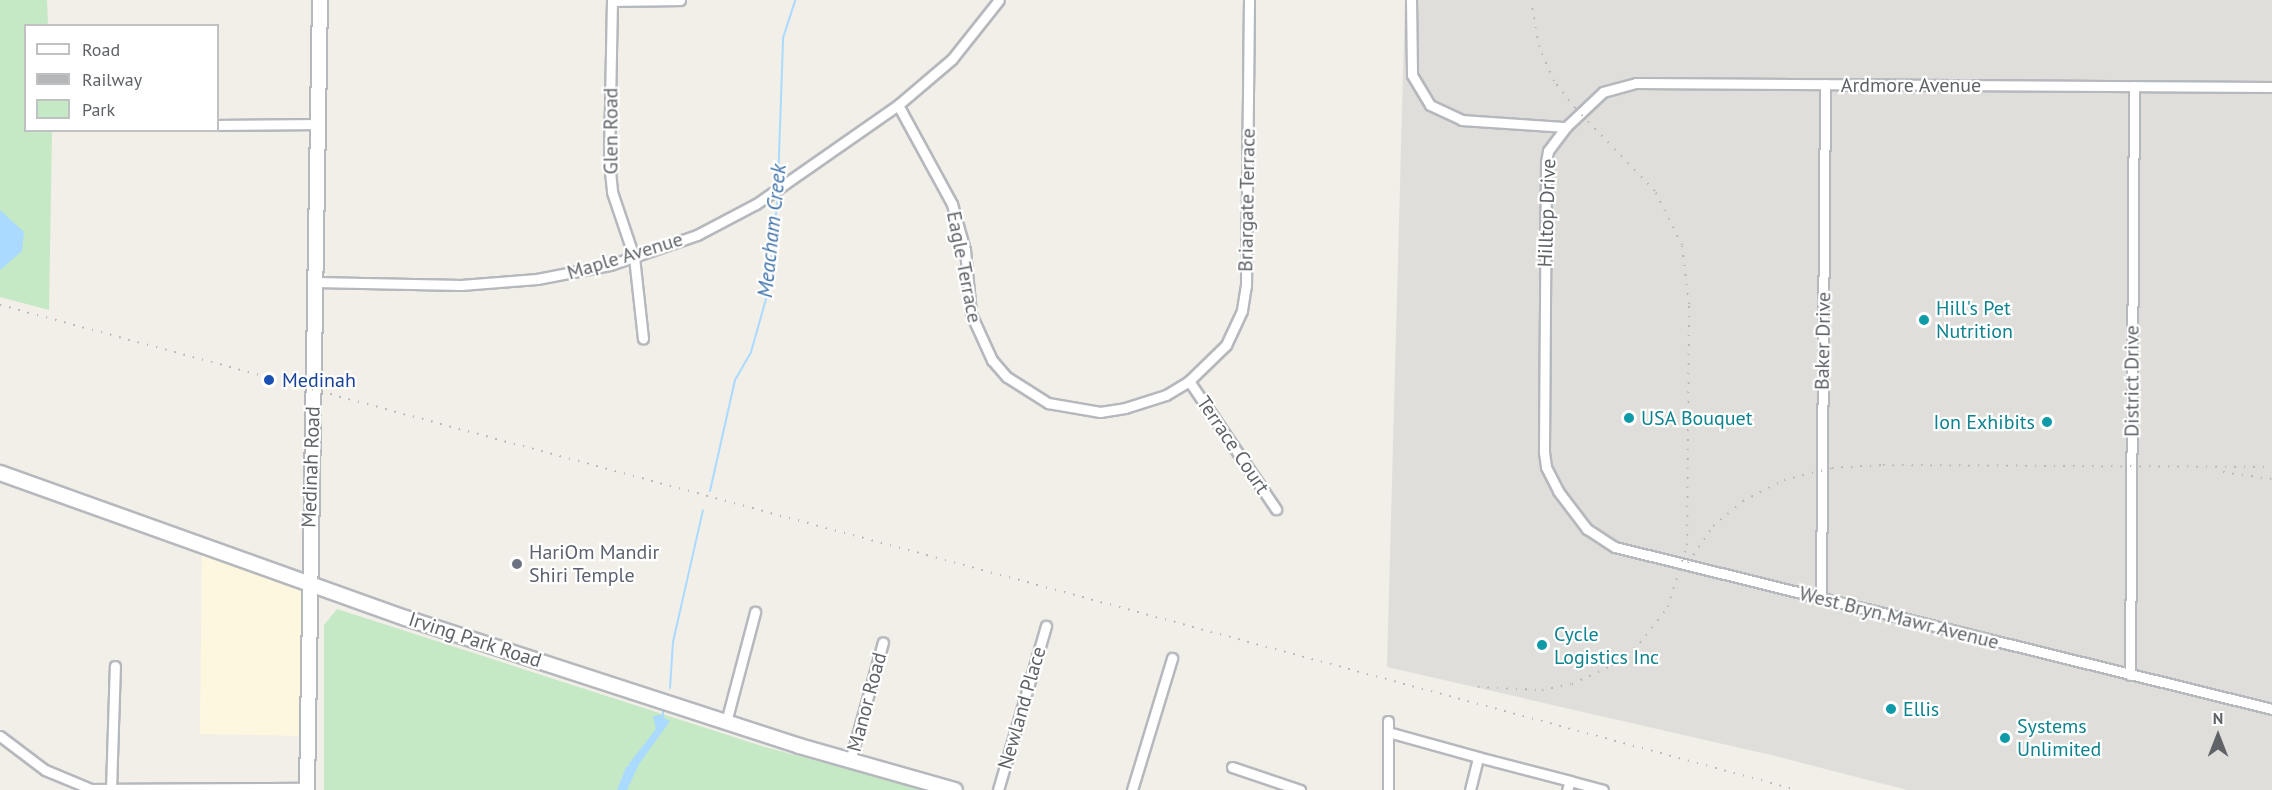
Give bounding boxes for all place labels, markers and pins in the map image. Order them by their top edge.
place label: Hill's Pet Nutrition [1936,296,2013,343]
marker: Hill's Pet Nutrition [1917,313,1931,327]
place label: Medinah [282,368,356,392]
marker: Medinah [260,371,278,389]
place label: USA Bouquet [1641,406,1753,430]
place label: Ion Exhibits [1934,410,2035,434]
marker: USA Bouquet [1622,411,1636,425]
marker: Ion Exhibits [2040,415,2054,429]
place label: HariOm Mandir Shiri Temple [529,540,659,587]
marker: HariOm Mandir Shiri Temple [510,557,524,571]
place label: Cycle Logistics Inc [1554,622,1659,669]
marker: Cycle Logistics Inc [1535,638,1549,652]
place label: Ellis [1903,697,1939,721]
marker: Ellis [1884,702,1898,716]
place label: Systems Unlimited [2017,714,2101,761]
marker: Systems Unlimited [1998,731,2012,745]

